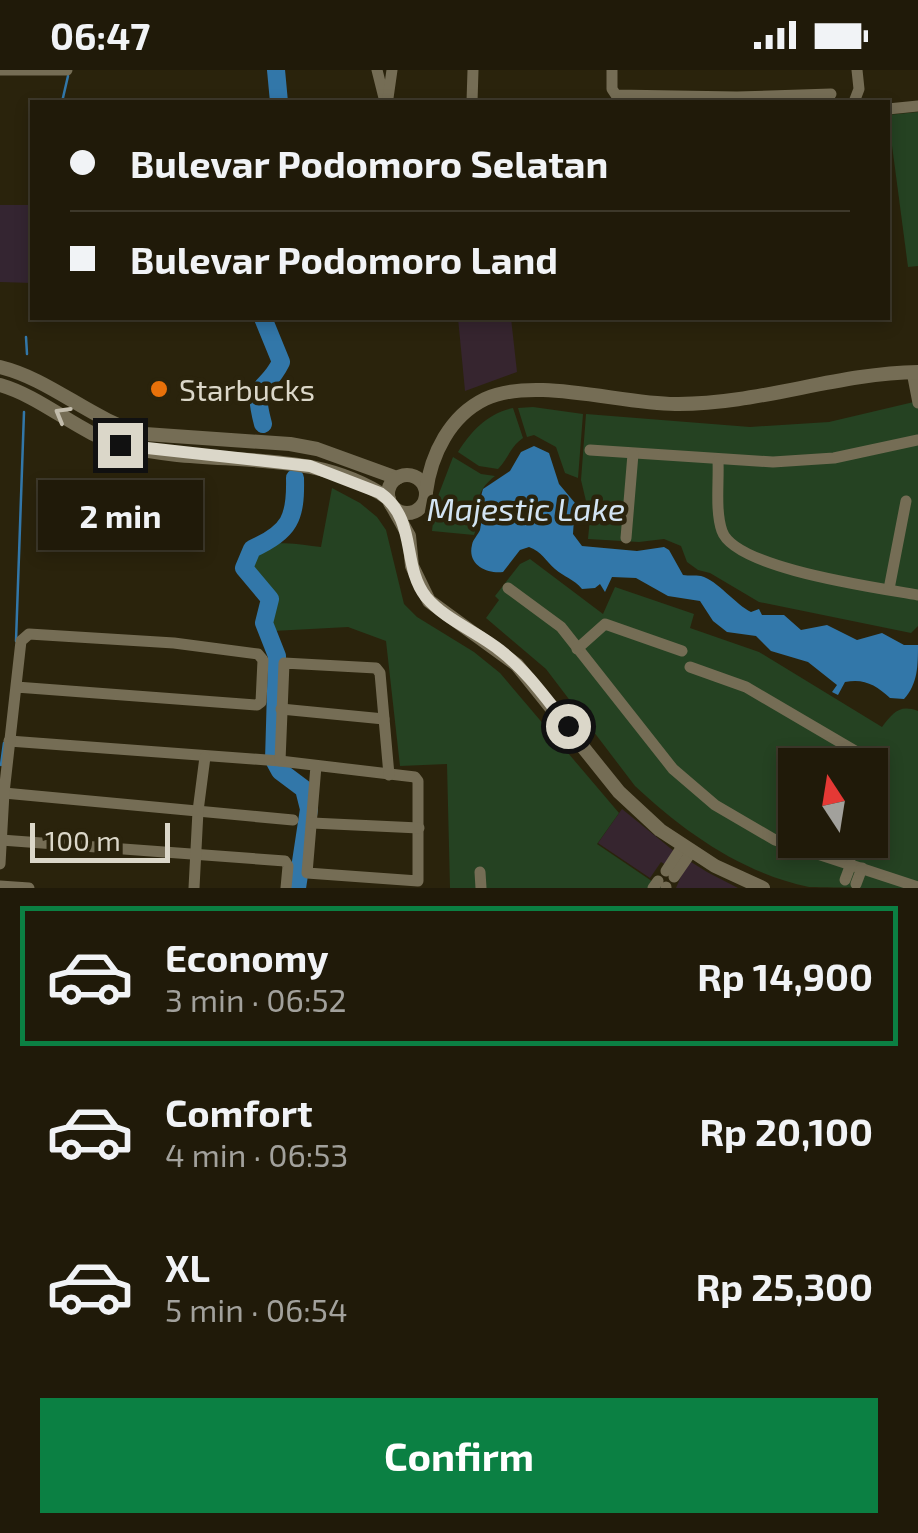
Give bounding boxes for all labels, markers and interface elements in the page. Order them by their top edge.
text: 06:47 [50,12,150,58]
text: Bulevar Podomoro Selatan [130,140,608,186]
text: Bulevar Podomoro Land [130,236,558,282]
place label: Starbucks [179,371,315,407]
marker: Starbucks [148,378,170,400]
one-way arrow [55,407,73,426]
route end [98,423,143,468]
callout: 2 min [38,480,202,550]
water label: Majestic Lake [427,489,625,528]
text: 2 min [80,496,161,534]
route start [546,704,591,749]
north arrow [778,748,888,858]
map controls [778,748,888,858]
scale bar [30,818,170,863]
text: 100 m [45,823,121,857]
icon: car [45,931,135,1021]
text: Economy [165,934,329,980]
text: Rp 14,900 [697,953,873,999]
text: 3 min · 06:52 [165,980,347,1018]
icon: car [45,1086,135,1176]
text: Comfort [165,1089,313,1135]
text: Rp 20,100 [699,1108,873,1154]
text: 4 min · 06:53 [165,1135,348,1173]
icon: car [45,1241,135,1331]
text: XL [165,1244,210,1290]
text: Rp 25,300 [696,1263,873,1309]
text: 5 min · 06:54 [165,1290,348,1328]
button: Confirm [40,1398,878,1513]

